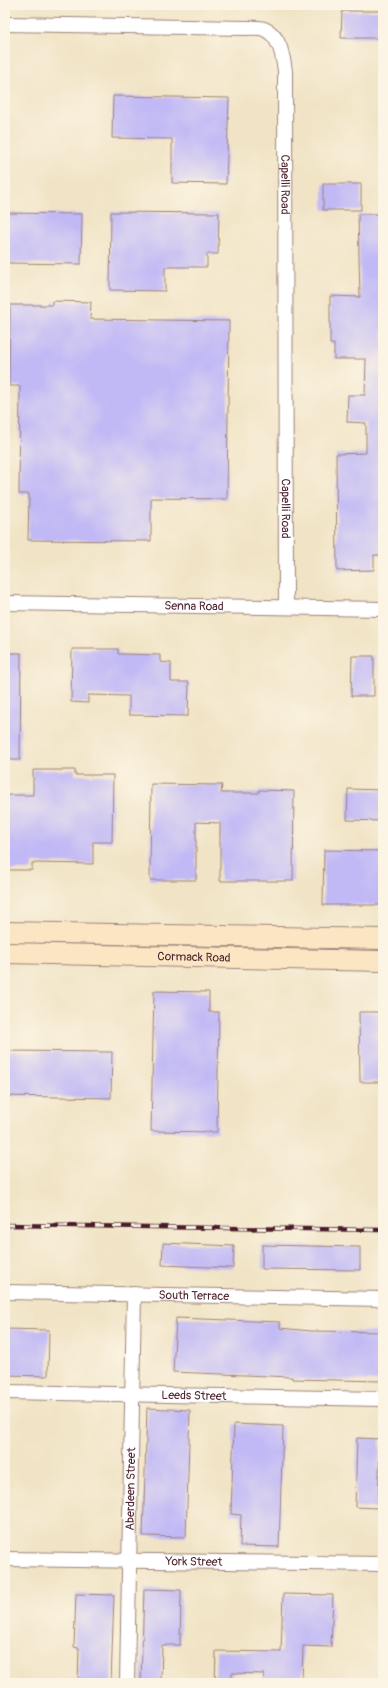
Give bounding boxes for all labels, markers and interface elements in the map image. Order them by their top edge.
street label: Capelli Road [277,155,292,215]
street label: Capelli Road [278,479,293,539]
street label: Senna Road [164,599,224,614]
street label: Cormack Road [157,949,231,966]
street label: South Terrace [158,1288,230,1304]
street label: Leeds Street [161,1388,227,1404]
street label: Aberdeen Street [123,1447,139,1531]
street label: York Street [164,1554,223,1570]

